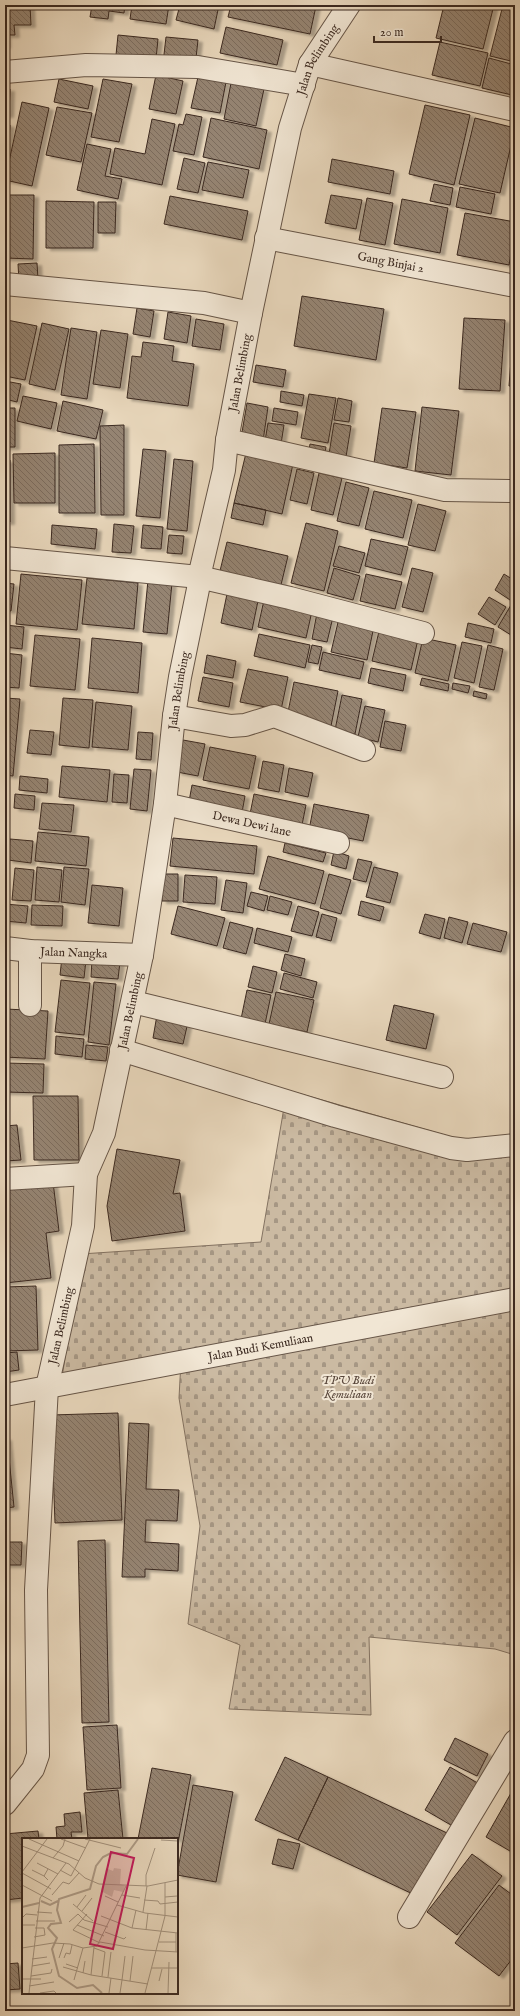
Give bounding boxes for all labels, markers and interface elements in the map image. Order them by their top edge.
scale bar [374,18,441,44]
street label: Jalan Belimbing [293,20,342,99]
text: 20 m [380,25,403,40]
street label: Gang Binjai 2 [356,248,426,276]
street label: Jalan Belimbing [225,332,255,415]
street label: Jalan Belimbing [165,650,193,732]
street label: Dewa Dewi lane [211,807,293,840]
street label: Jalan Nangka [38,944,108,961]
street label: Jalan Belimbing [114,970,146,1053]
street label: Jalan Belimbing [44,1285,77,1368]
street label: Jalan Budi Kemuliaan [205,1330,315,1365]
park label: TPU Budi Kemuliaan [322,1373,376,1402]
inset map [22,1838,178,1994]

